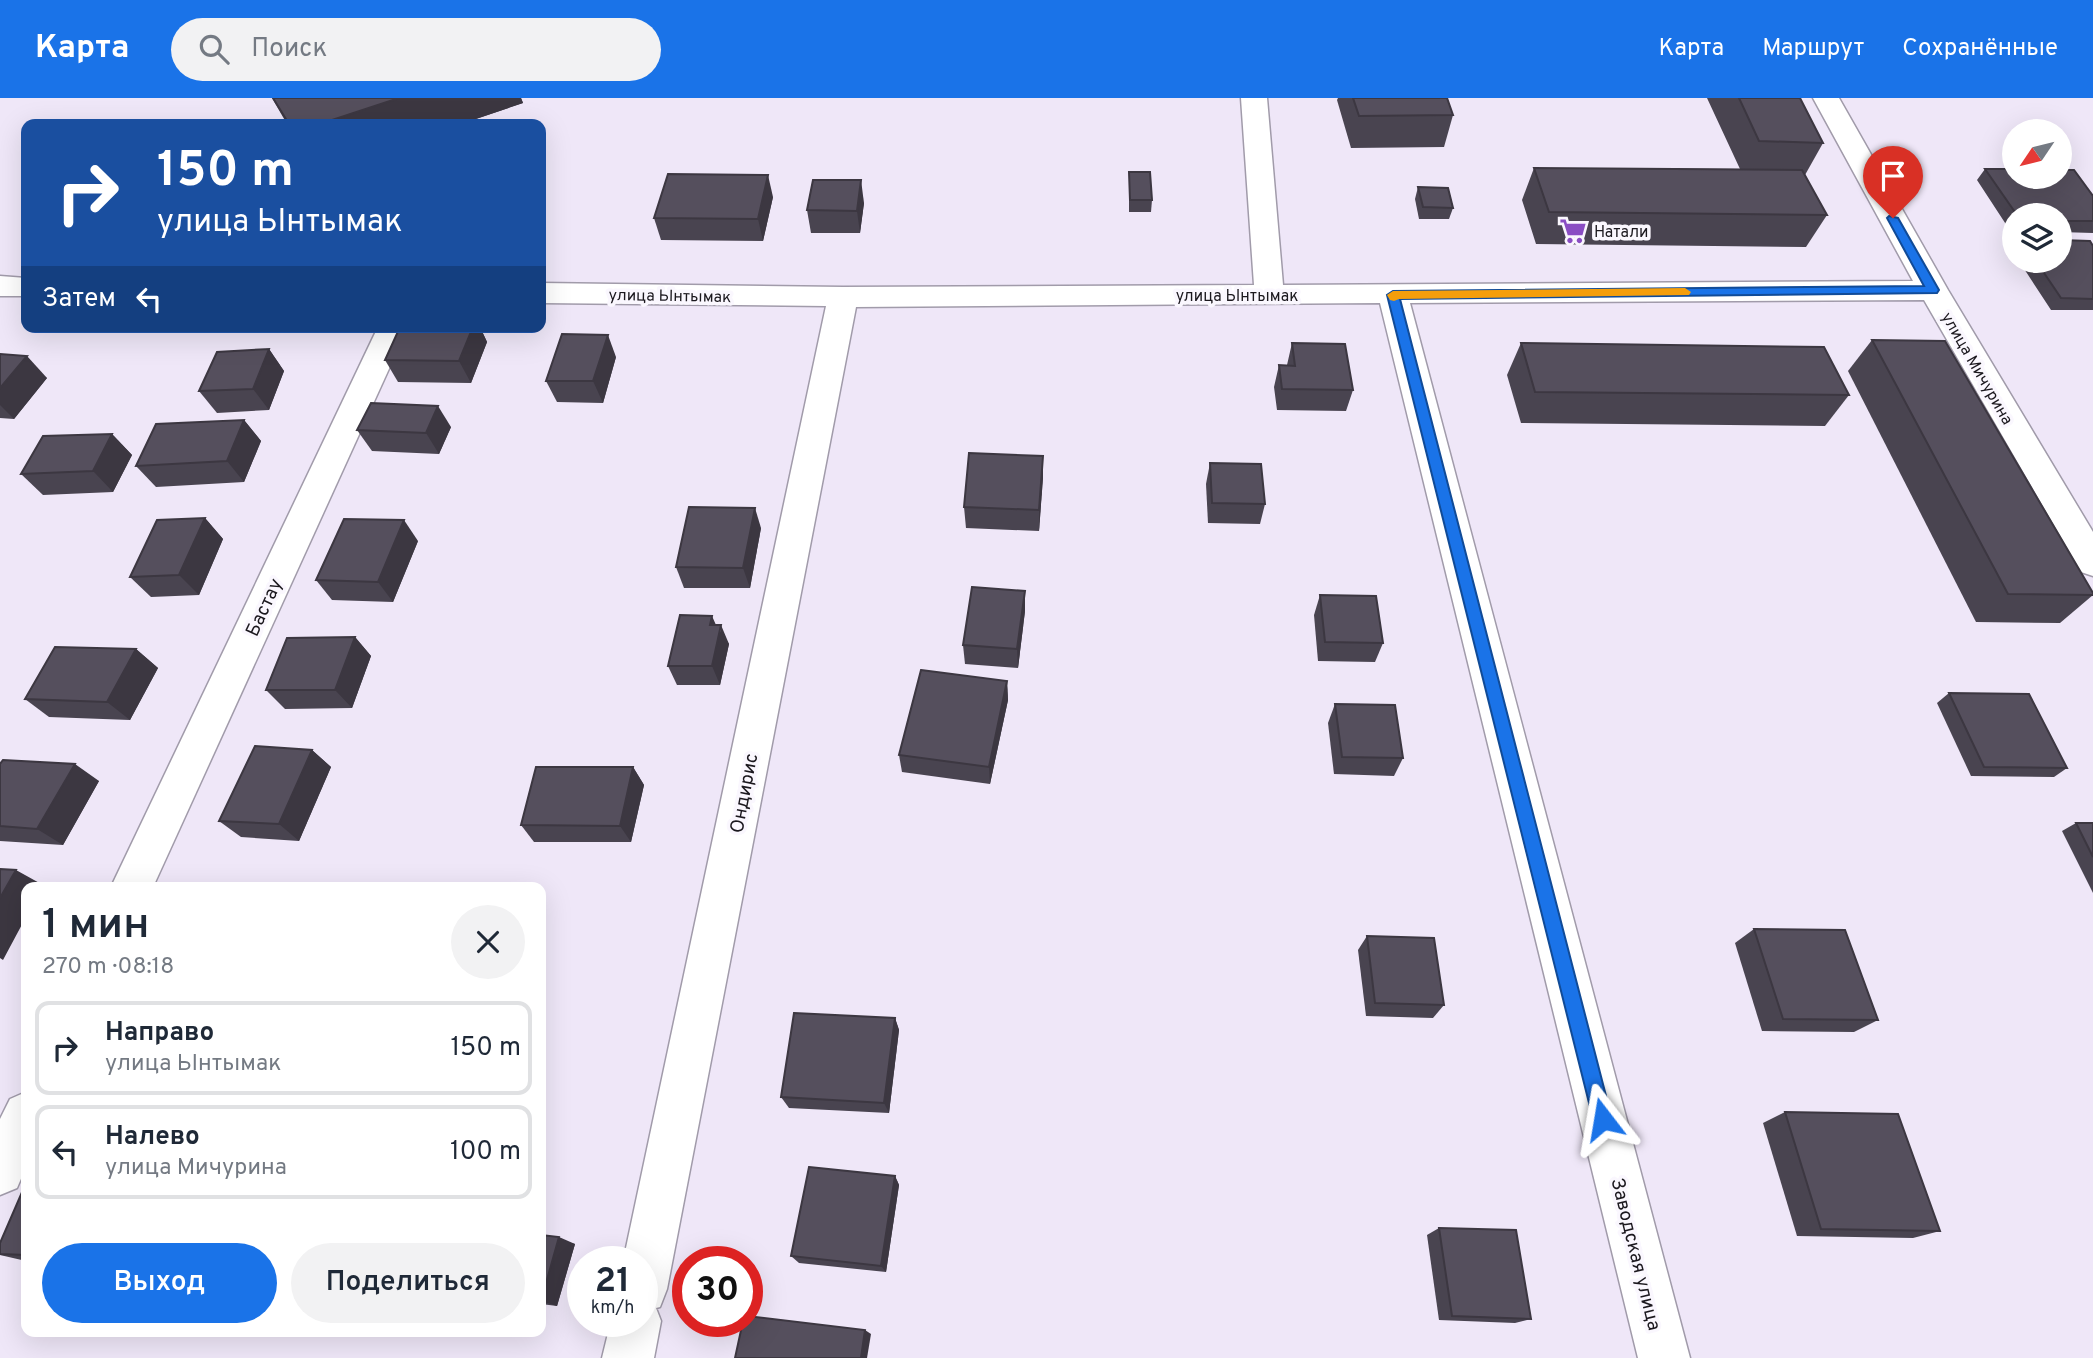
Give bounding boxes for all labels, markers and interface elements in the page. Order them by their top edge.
search box [171,18,661,81]
text: Карта [35,28,129,70]
icon: search [195,30,233,68]
text: Поиск [251,33,327,66]
text: Карта [1658,34,1724,64]
text: Маршрут [1762,34,1864,64]
text: Сохранённые [1902,34,2058,64]
north arrow [2002,119,2072,189]
map controls [2002,119,2072,273]
text: 150 m [157,142,294,204]
pin [1863,146,1923,218]
icon: right [42,147,133,238]
icon: arrive [1874,157,1912,195]
text: улица Ынтымак [157,203,402,243]
button: layers [2002,203,2072,273]
supermarket icon: Натали [1558,216,1588,246]
place label: Натали [1594,223,1648,243]
icon: left [130,280,168,318]
text: Затем [42,283,116,316]
street label: улица Ынтымак [608,286,731,308]
street label: улица Ынтымак [1176,287,1298,307]
street label: улица Мичурина [1936,309,2017,429]
street label: Бастау [241,575,289,641]
street label: Ондирис [725,751,764,835]
text: 1 мин [42,900,149,953]
button: close [451,905,525,979]
text: 270 m · 08:18 [42,953,174,982]
text: Направо [105,1017,214,1050]
icon: right [46,1029,84,1067]
text: 150 m [450,1032,521,1065]
text: улица Ынтымак [105,1050,281,1079]
position arrow [1566,1082,1640,1156]
text: Налево [105,1121,200,1154]
icon: left [46,1133,84,1171]
text: 100 m [450,1136,521,1169]
text: улица Мичурина [105,1154,287,1183]
street label: Заводская улица [1604,1176,1666,1333]
button: Выход [42,1243,277,1323]
button: Поделиться [291,1243,525,1323]
speed limit sign: 30 [672,1246,763,1337]
text: 21 [595,1260,630,1304]
text: km/h [591,1297,634,1320]

